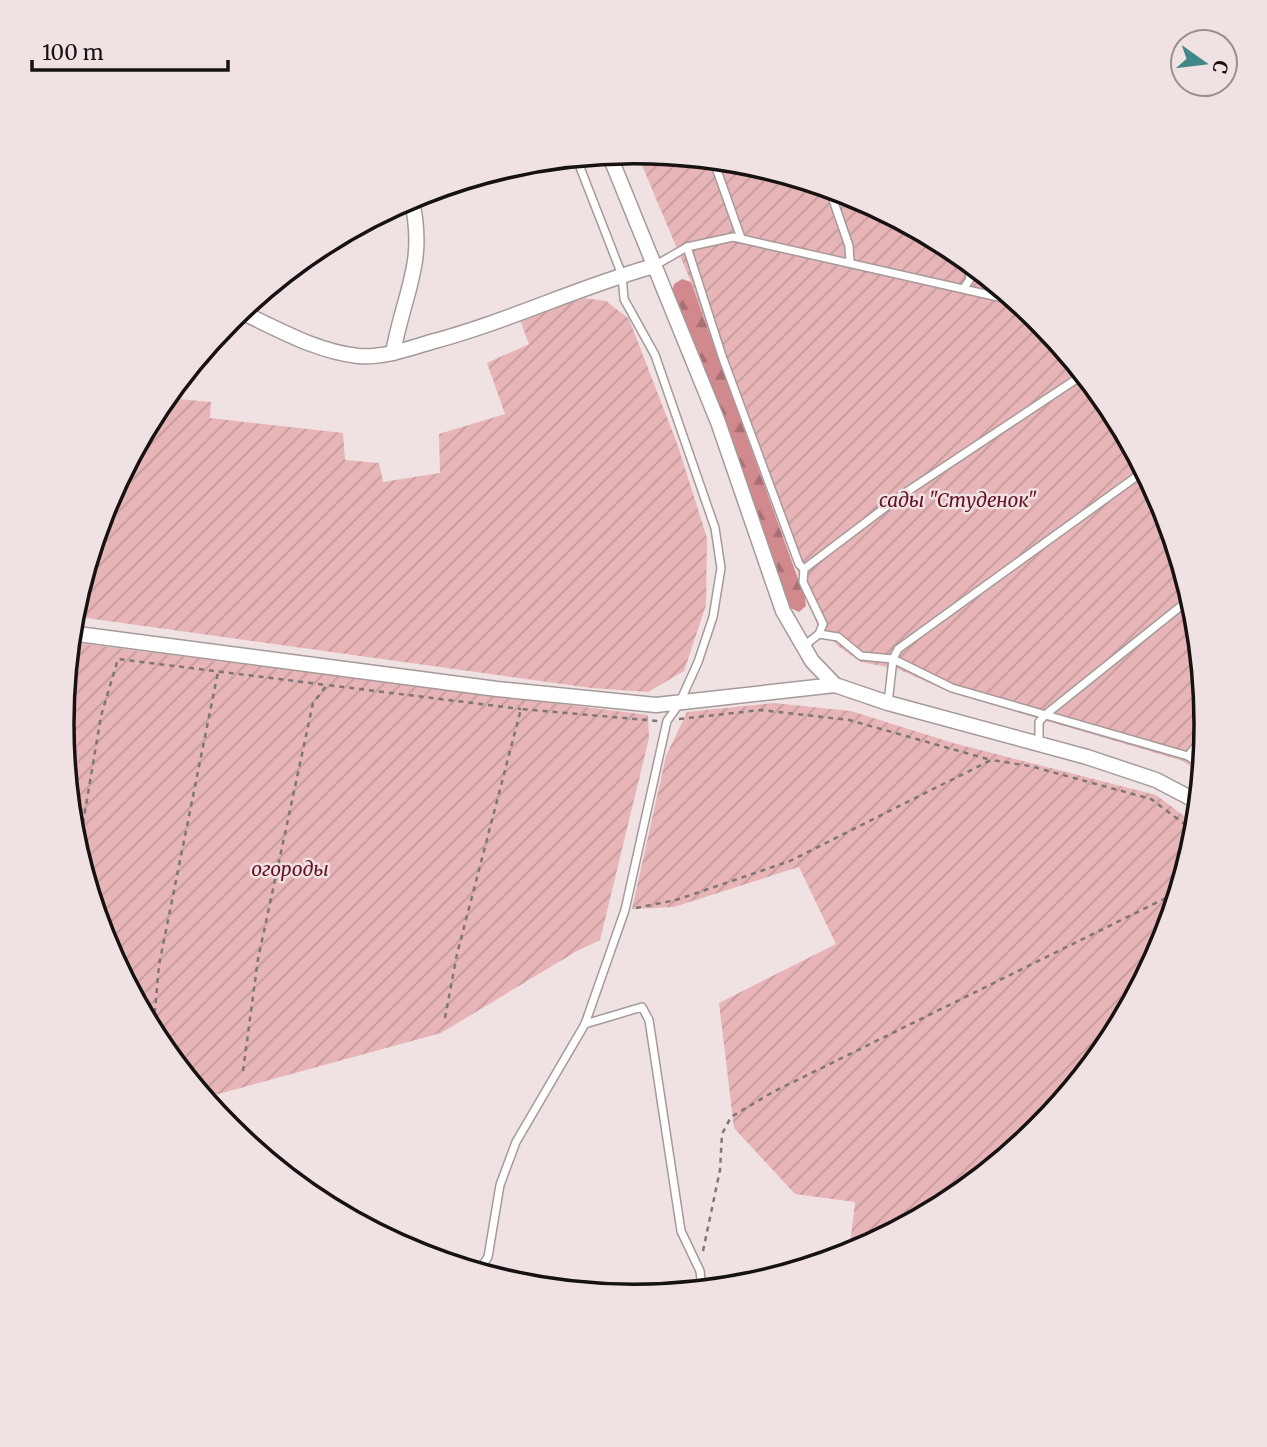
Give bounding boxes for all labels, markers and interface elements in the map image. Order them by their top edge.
scale bar [32,28,228,72]
north arrow [1169,28,1239,98]
text: 100 m [42,39,104,66]
text: С [1207,58,1234,76]
park label: сады "Студенок" [879,488,1037,512]
park label: огороды [251,857,329,881]

